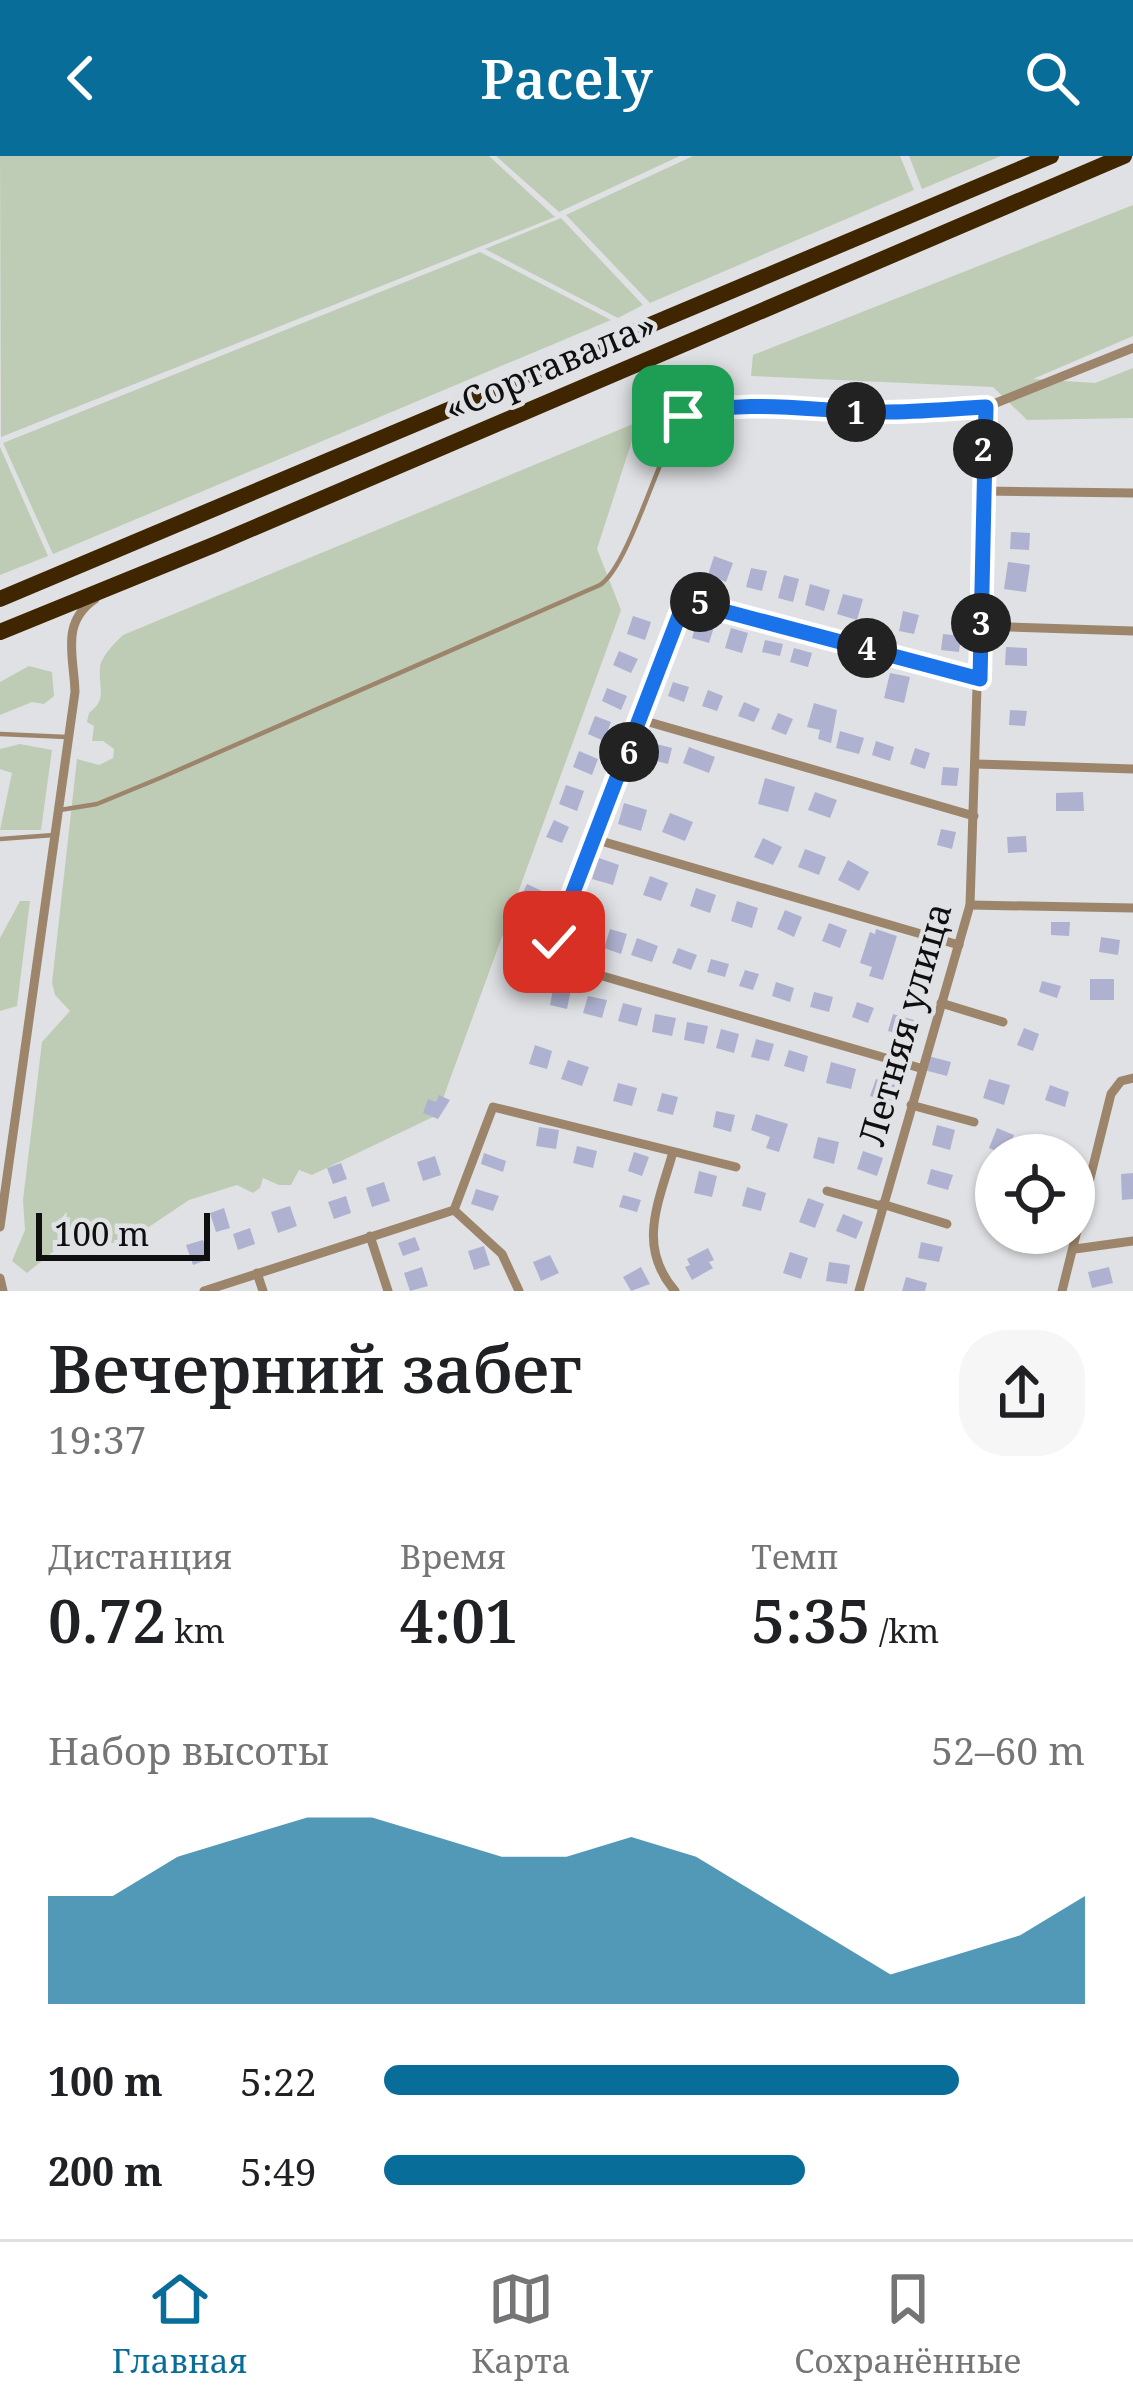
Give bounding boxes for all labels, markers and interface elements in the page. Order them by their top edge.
text: Pacely [480,41,653,115]
icon: back [48,45,114,111]
icon: search [1019,45,1085,111]
street label: «Сортавала» [436,299,663,432]
pin [632,365,734,467]
pin: 1 [826,382,886,442]
icon: arrive [650,383,716,449]
text: 1 [847,389,865,434]
pin: 2 [953,419,1013,479]
text: 2 [974,426,992,471]
pin: 5 [670,572,730,632]
text: 5 [691,579,709,624]
pin: 3 [951,593,1011,653]
text: 3 [972,600,990,645]
pin: 4 [837,618,897,678]
text: 4 [858,625,876,670]
pin: 6 [599,722,659,782]
text: 6 [620,729,638,774]
pin [503,891,605,993]
street label: Летняя улица [846,897,963,1151]
icon: check [521,909,587,975]
map controls [975,1134,1095,1254]
button: locate [975,1134,1095,1254]
scale bar [36,1207,210,1260]
text: 100 m [54,1211,149,1256]
text: Вечерний забег [48,1322,581,1412]
button: share [959,1330,1085,1456]
text: 19:37 [48,1412,146,1465]
text: Дистанция [48,1534,232,1579]
text: Время [400,1534,506,1579]
text: Темп [751,1534,839,1579]
text: 0.72 [48,1579,166,1661]
text: 4:01 [400,1579,519,1661]
text: 5:35 [751,1579,871,1661]
text: km [166,1608,225,1653]
text: /km [871,1608,939,1653]
text: Набор высоты [48,1723,329,1776]
text: 52–60 m [931,1723,1085,1776]
text: 100 m [48,2054,163,2107]
text: 5:22 [240,2054,317,2107]
text: 200 m [48,2144,163,2197]
text: 5:49 [240,2144,317,2197]
tab: Главная [112,2266,247,2383]
tab: Карта [471,2266,571,2383]
tab: Сохранённые [794,2266,1021,2383]

